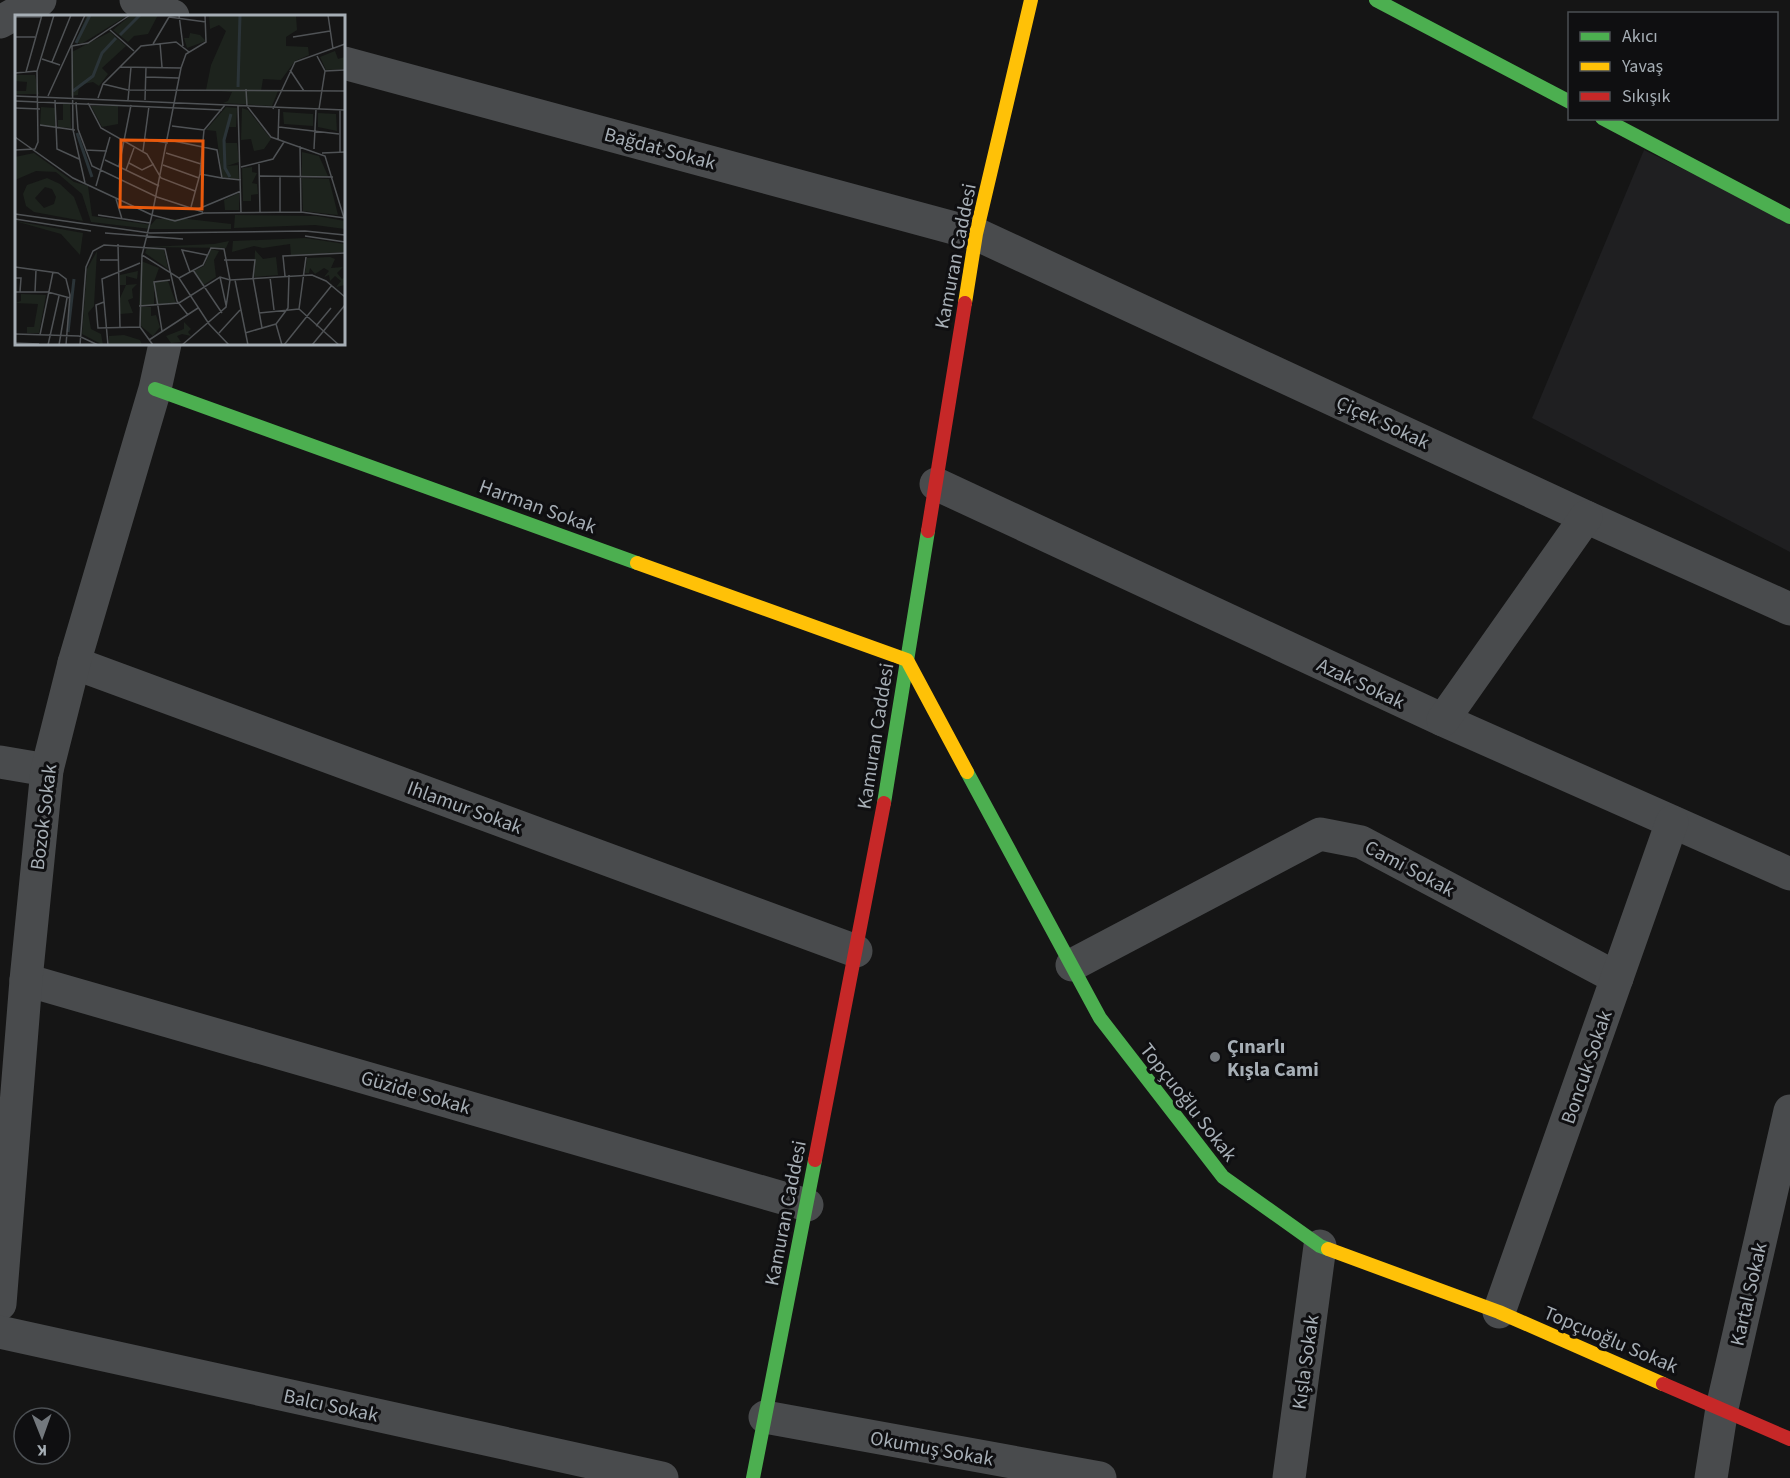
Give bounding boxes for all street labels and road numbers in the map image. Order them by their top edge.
street label: Bağdat Sokak [601,121,719,177]
street label: Kamuran Caddesi [928,181,984,331]
street label: Çiçek Sokak [1331,389,1434,457]
street label: Harman Sokak [475,473,600,541]
street label: Azak Sokak [1312,651,1409,717]
street label: Kamuran Caddesi [851,661,901,811]
street label: Bozok Sokak [24,762,64,872]
street label: Ihlamur Sokak [403,774,526,842]
street label: Cami Sokak [1360,833,1460,904]
street label: Boncuk Sokak [1554,1007,1620,1128]
street label: Topçuoğlu Sokak [1133,1037,1243,1168]
street label: Güzide Sokak [358,1064,474,1122]
street label: Kamuran Caddesi [758,1138,814,1288]
street label: Kartal Sokak [1723,1240,1774,1349]
street label: Topçuoğlu Sokak [1539,1299,1682,1381]
street label: Kışla Sokak [1285,1313,1326,1411]
street label: Balcı Sokak [281,1382,381,1430]
street label: Okumuş Sokak [868,1424,996,1474]

